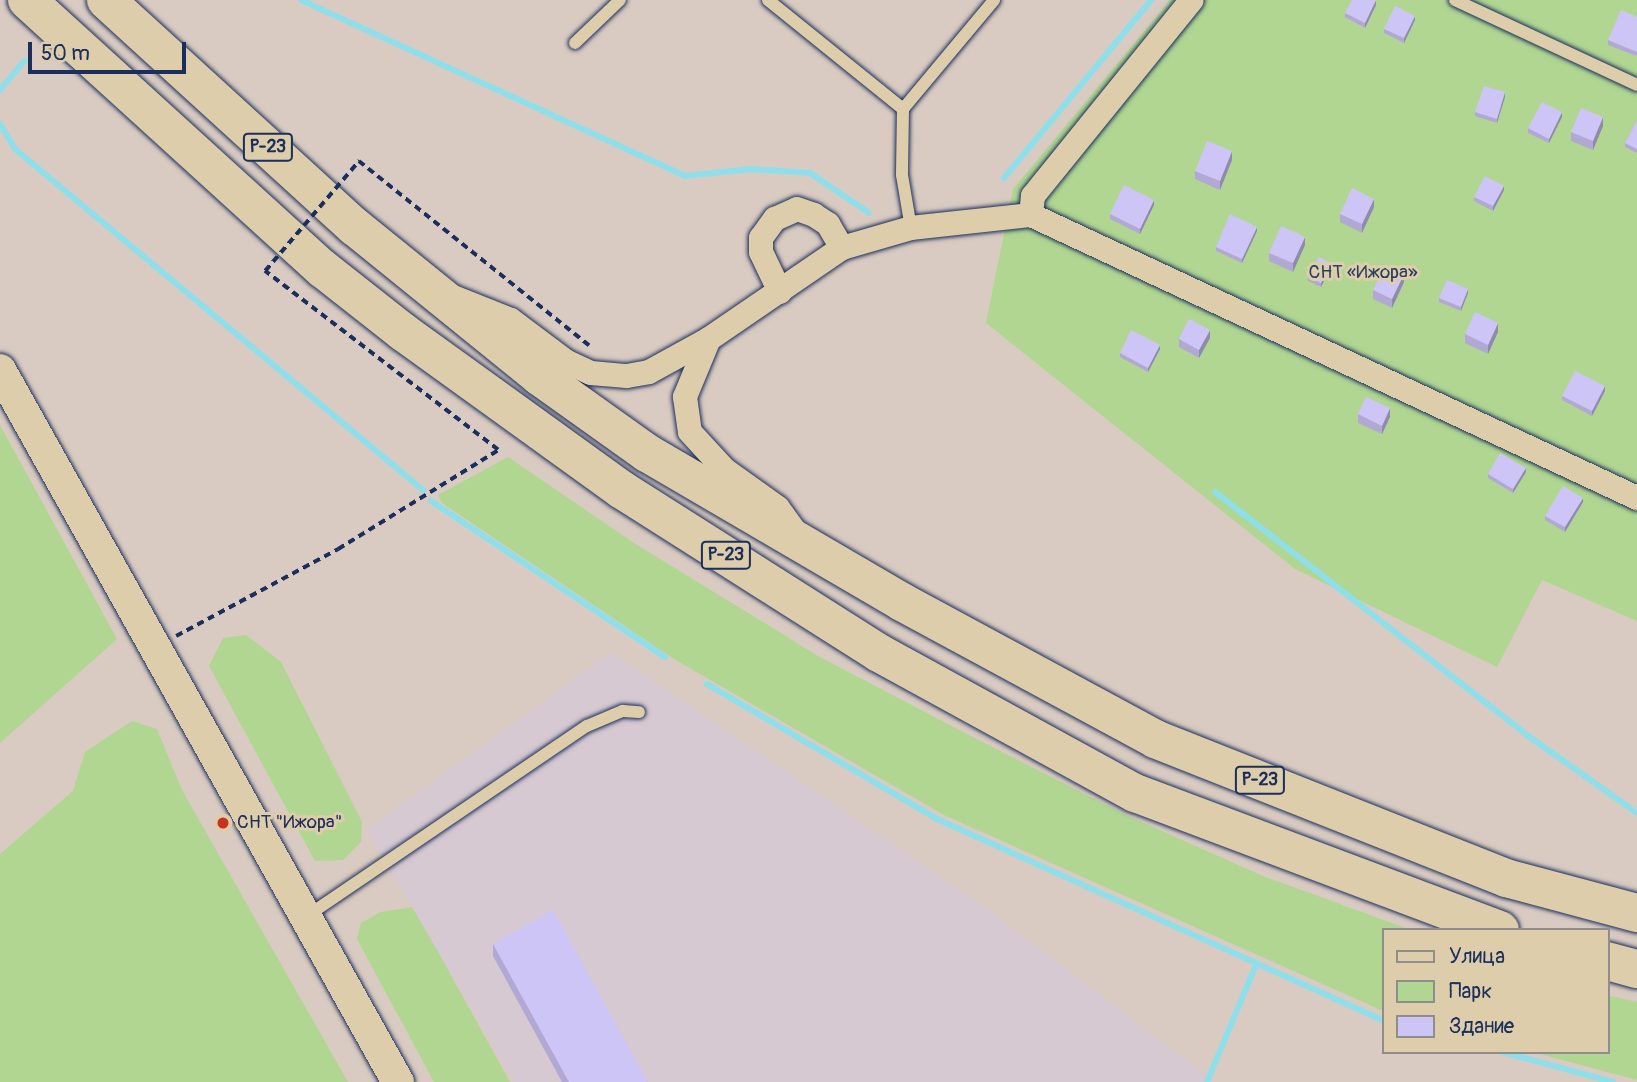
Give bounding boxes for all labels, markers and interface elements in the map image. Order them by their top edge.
scale bar [32,28,189,72]
text: 50 m [41,40,90,67]
road number: Р-23 [242,132,294,162]
park label: СНТ «Ижора» [1308,262,1418,284]
road number: Р-23 [700,540,752,570]
road number: Р-23 [1234,766,1286,794]
place label: СНТ "Ижора" [237,812,342,834]
marker: СНТ "Ижора" [215,815,231,831]
legend [1382,928,1609,1054]
text: Улица [1449,943,1505,970]
text: Парк [1449,978,1492,1005]
text: Здание [1449,1013,1514,1040]

